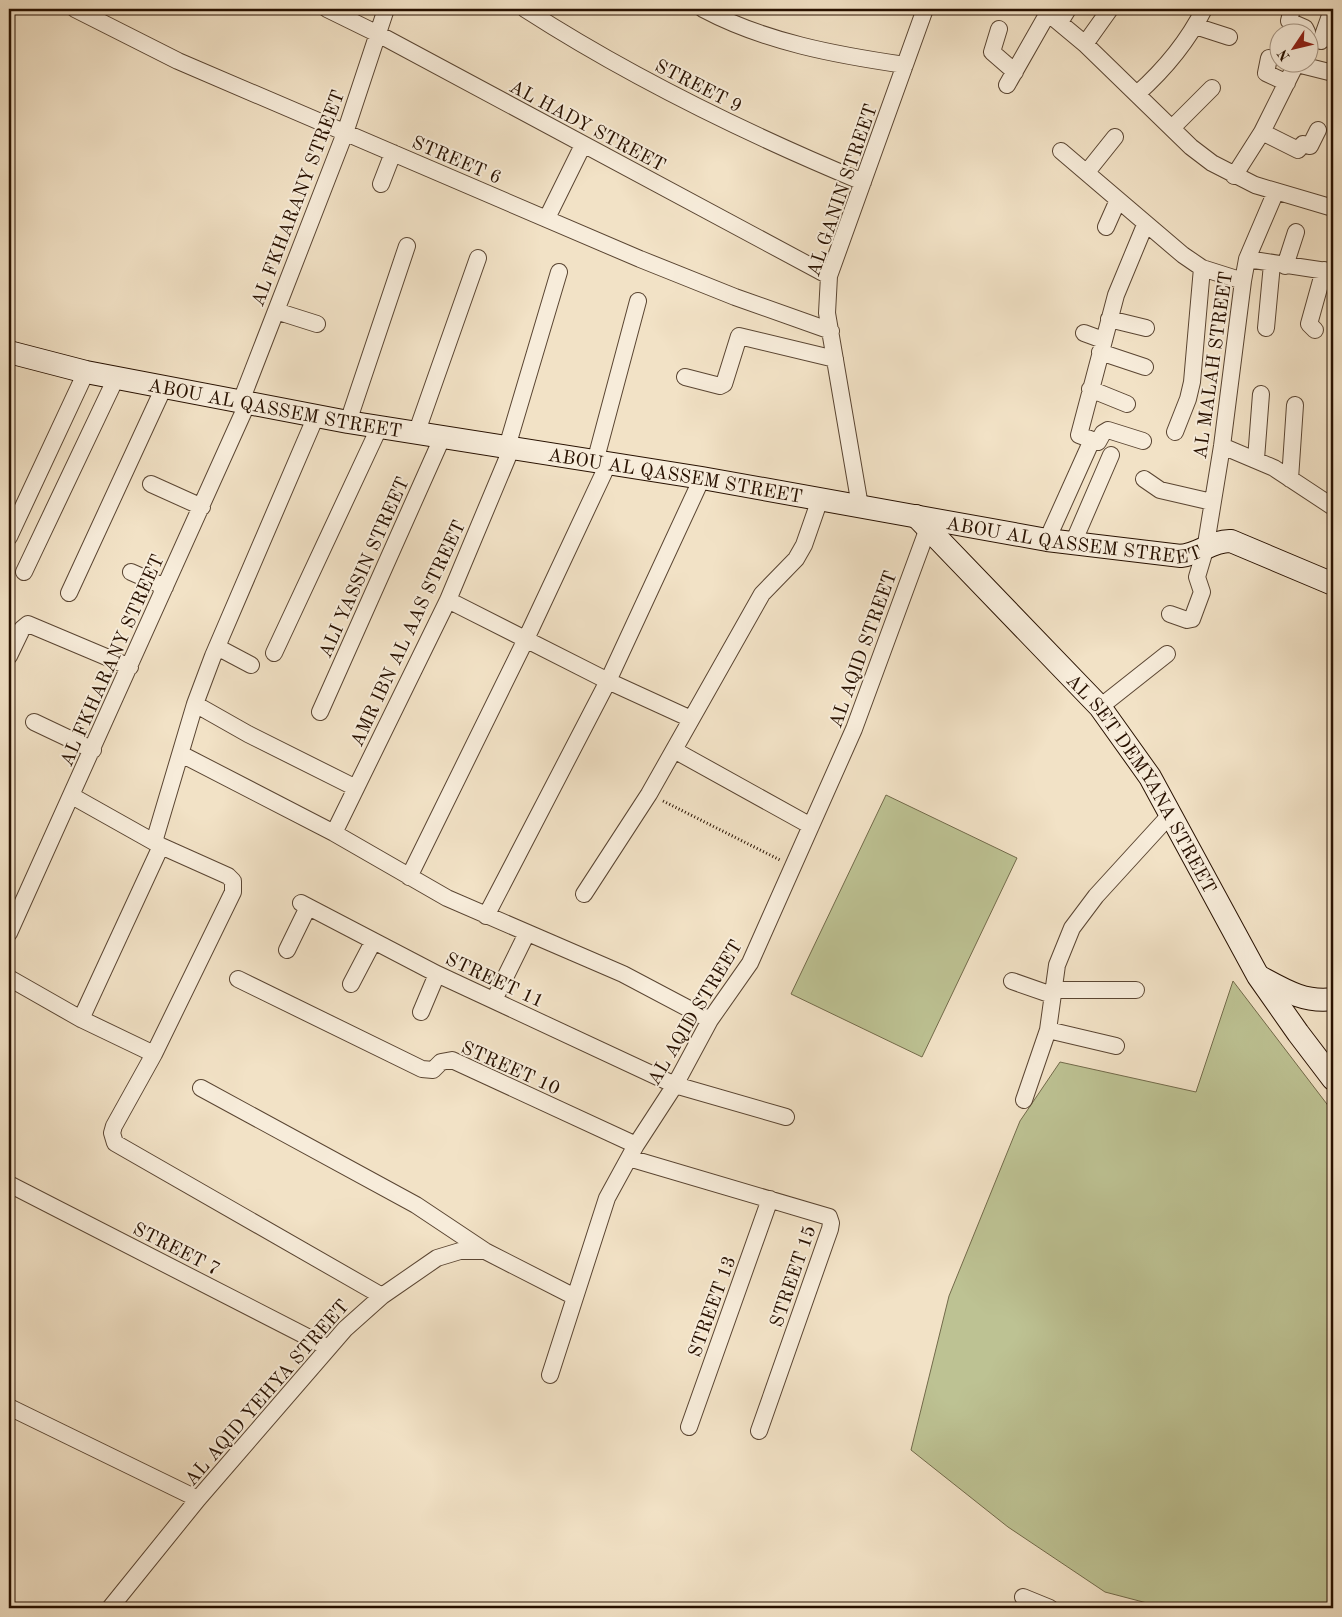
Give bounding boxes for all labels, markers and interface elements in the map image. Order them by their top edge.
north arrow [1270,22,1320,72]
text: N [1275,46,1293,63]
street label: STREET 9 [651,57,745,117]
street label: AL HADY STREET [506,78,668,176]
street label: AL FKHARANY STREET [249,88,349,310]
street label: AL GANIN STREET [805,102,882,279]
street label: STREET 6 [409,134,503,189]
street label: AL MALAH STREET [1192,270,1237,460]
street label: ABOU AL QASSEM STREET [146,377,403,442]
street label: ABOU AL QASSEM STREET [546,447,804,508]
street label: ALI YASSIN STREET [317,475,414,661]
street label: ABOU AL QASSEM STREET [944,515,1205,569]
street label: AMR IBN AL AAS STREET [348,518,470,750]
street label: AL FKHARANY STREET [58,552,169,770]
street label: AL AQID STREET [827,569,902,731]
street label: AL SET DEMYANA STREET [1062,671,1218,897]
street label: AL AQID STREET [645,937,747,1089]
street label: STREET 11 [442,950,546,1012]
street label: STREET 10 [458,1039,562,1100]
street label: STREET 7 [129,1220,223,1280]
street label: STREET 15 [768,1224,821,1330]
street label: STREET 13 [686,1254,740,1360]
street label: AL AQID YEHYA STREET [182,1297,354,1490]

